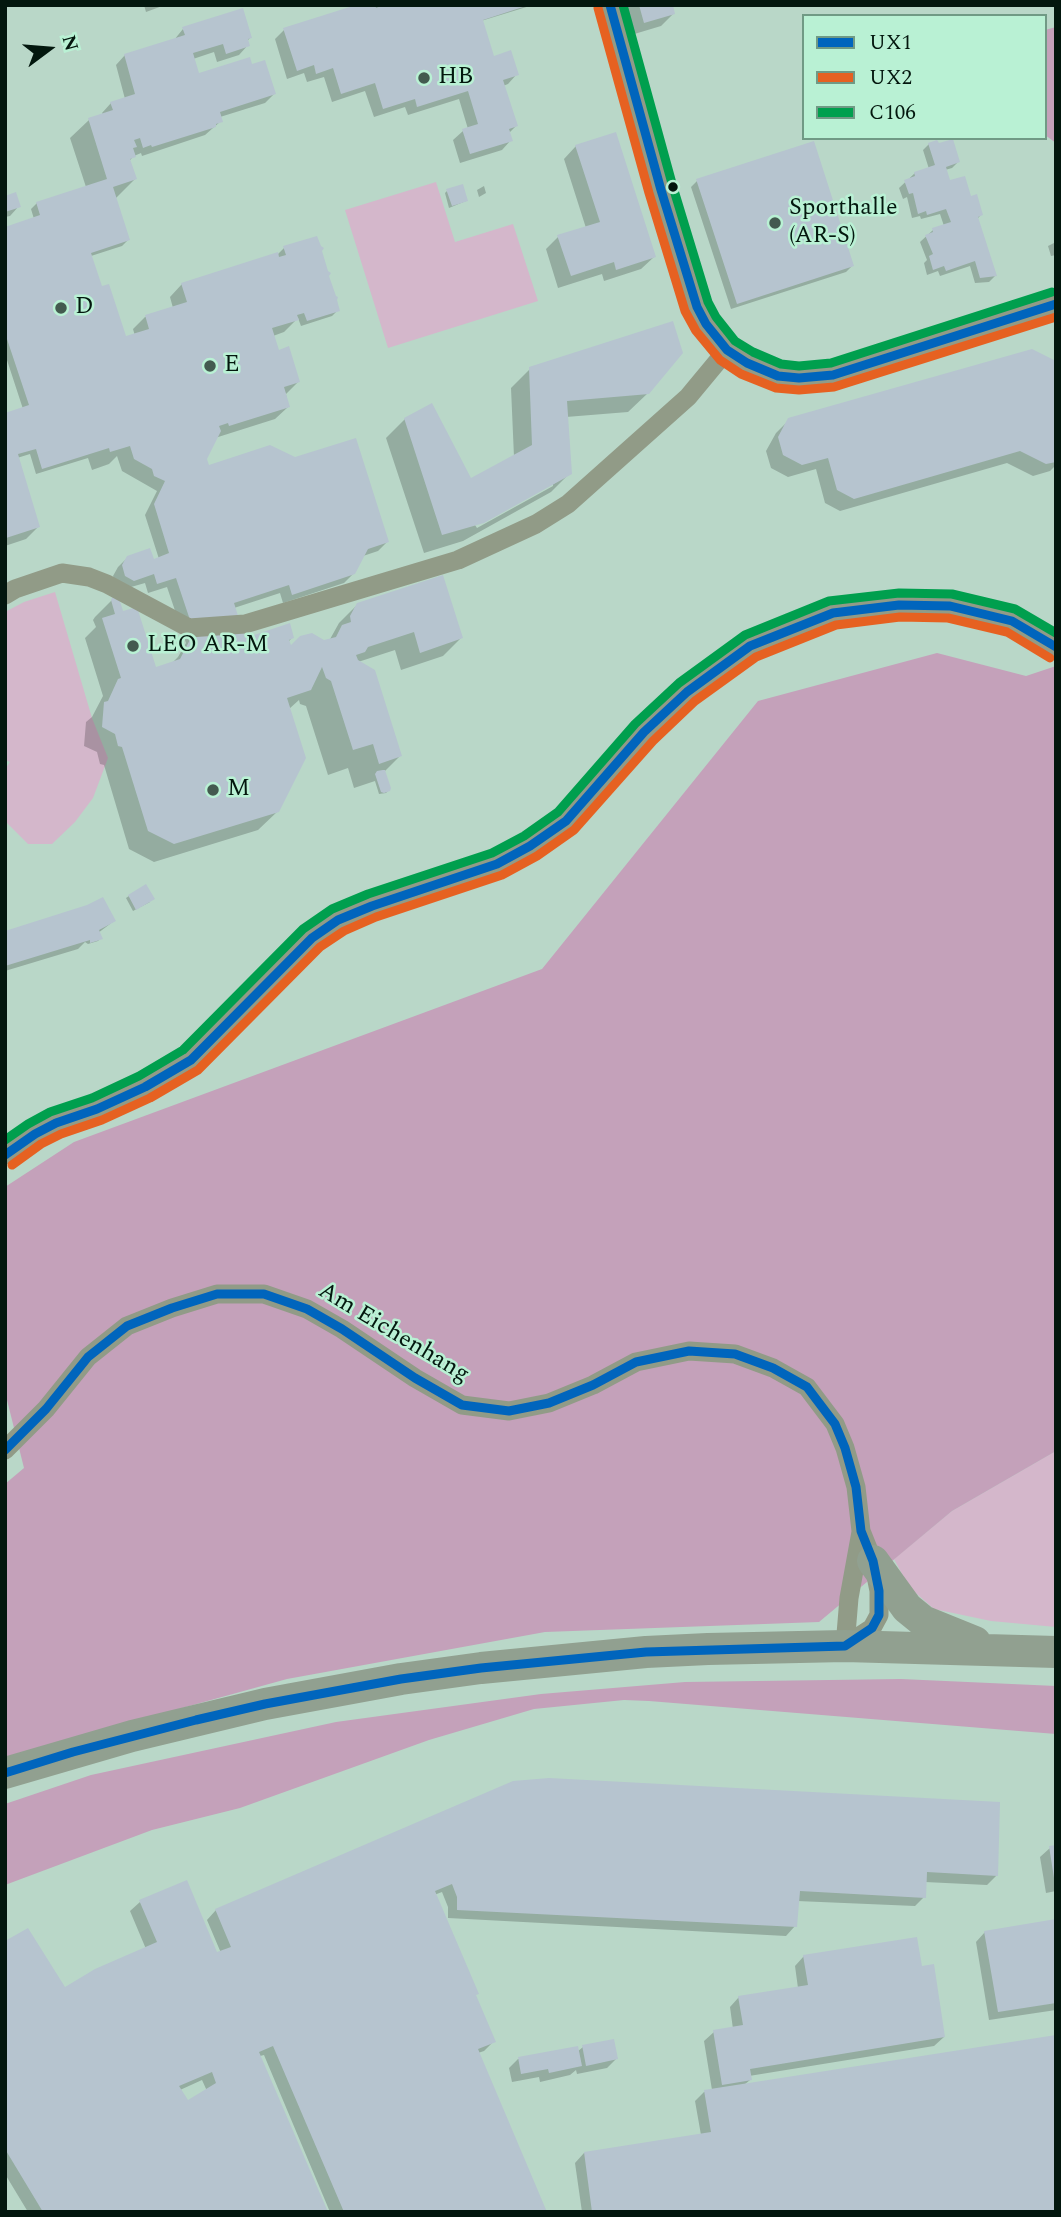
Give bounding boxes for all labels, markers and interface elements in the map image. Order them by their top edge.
north arrow [14,14,84,84]
legend [802,14,1047,140]
text: UX1 [869,27,912,59]
text: N [54,32,86,55]
text: UX2 [869,62,912,94]
place label: HB [438,64,473,92]
marker: HB [416,70,432,86]
text: C106 [869,97,916,129]
unlabelled marker [666,180,680,194]
place label: Sporthalle (AR-S) [789,195,898,251]
marker: Sporthalle (AR-S) [767,215,783,231]
place label: D [75,294,94,322]
marker: D [53,300,69,316]
place label: E [224,352,240,380]
marker: E [202,358,218,374]
place label: LEO AR-M [147,632,268,660]
marker: LEO AR-M [125,638,141,654]
place label: M [227,776,250,804]
marker: M [205,782,221,798]
street label: Am Eichenhang [312,1278,474,1390]

